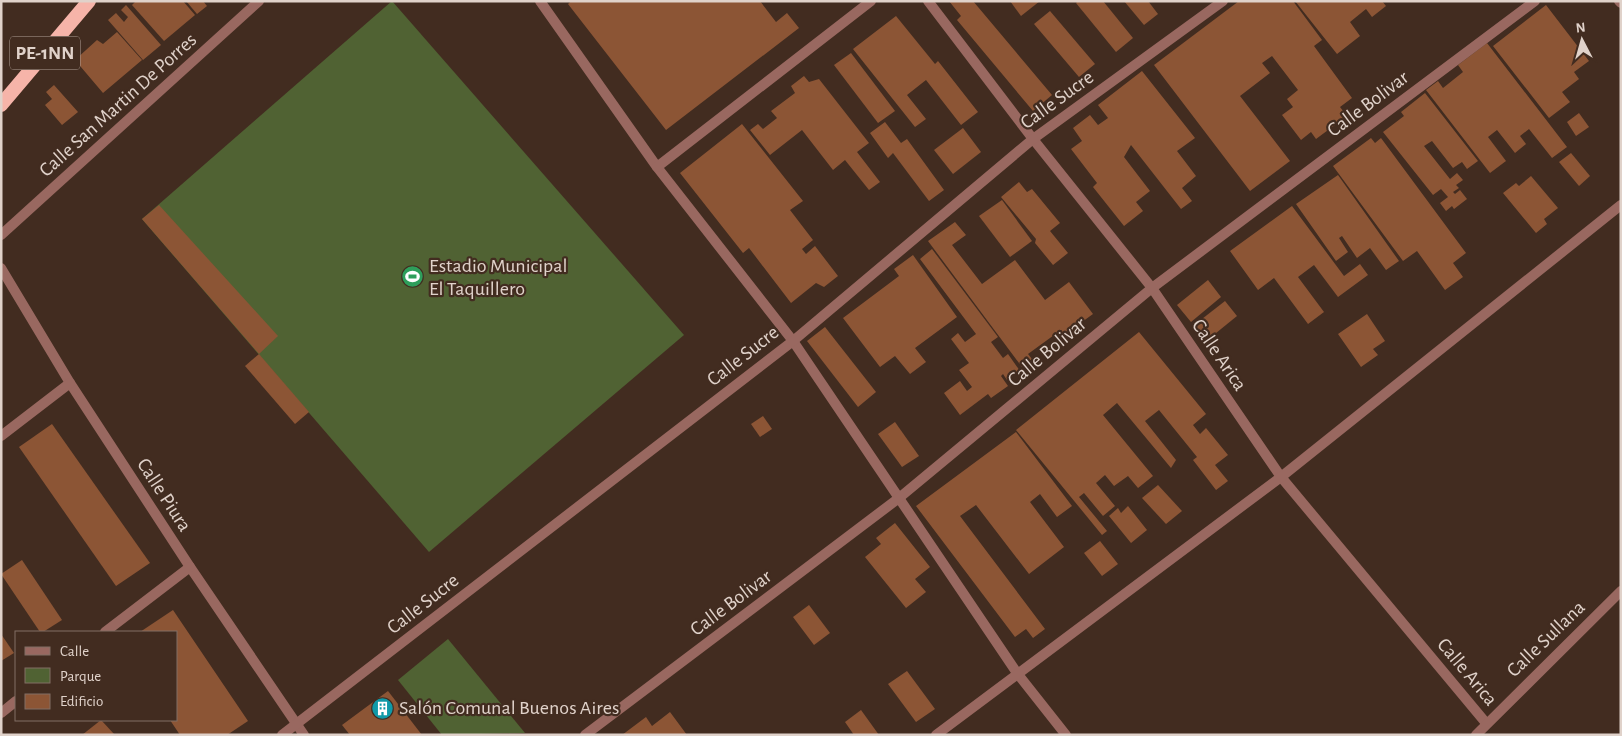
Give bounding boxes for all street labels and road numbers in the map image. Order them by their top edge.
street label: Calle San Martin De Porres [36,29,200,181]
road number: PE-1NN [10,36,80,70]
street label: Calle Sucre [1017,67,1097,133]
street label: Calle Bolivar [1324,67,1413,141]
street label: Calle Bolivar [1004,313,1091,390]
street label: Calle Arica [1188,316,1250,394]
street label: Calle Sucre [703,322,783,390]
street label: Calle Piura [133,455,195,535]
street label: Calle Bolivar [687,566,776,640]
street label: Calle Sucre [383,570,463,638]
street label: Calle Sullana [1503,597,1589,681]
street label: Calle Arica [1433,634,1501,710]

